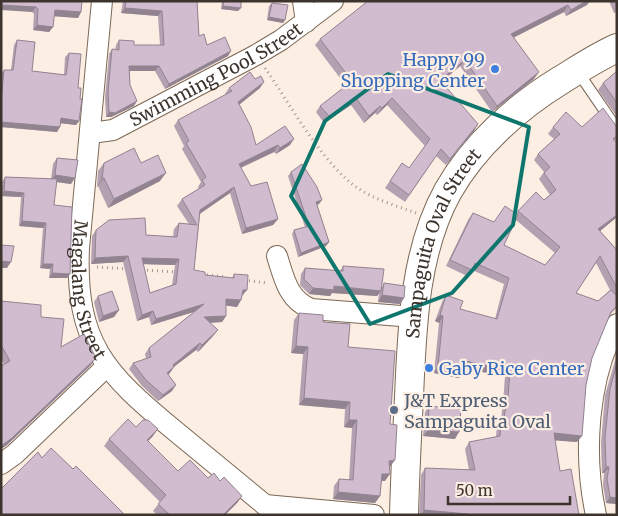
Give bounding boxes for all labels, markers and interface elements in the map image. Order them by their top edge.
street label: Swimming Pool Street [125,17,306,131]
place label: Happy 99 Shopping Center [341,48,485,92]
marker: Happy 99 Shopping Center [489,63,501,75]
street label: Sampaguita Oval Street [401,143,485,339]
street label: Magalang Street [67,219,112,364]
place label: Gaby Rice Center [439,357,585,380]
marker: Gaby Rice Center [423,362,435,374]
place label: J&T Express Sampaguita Oval [403,389,551,433]
marker: J&T Express Sampaguita Oval [388,404,400,416]
scale bar [448,474,570,506]
text: 50 m [456,481,493,500]

